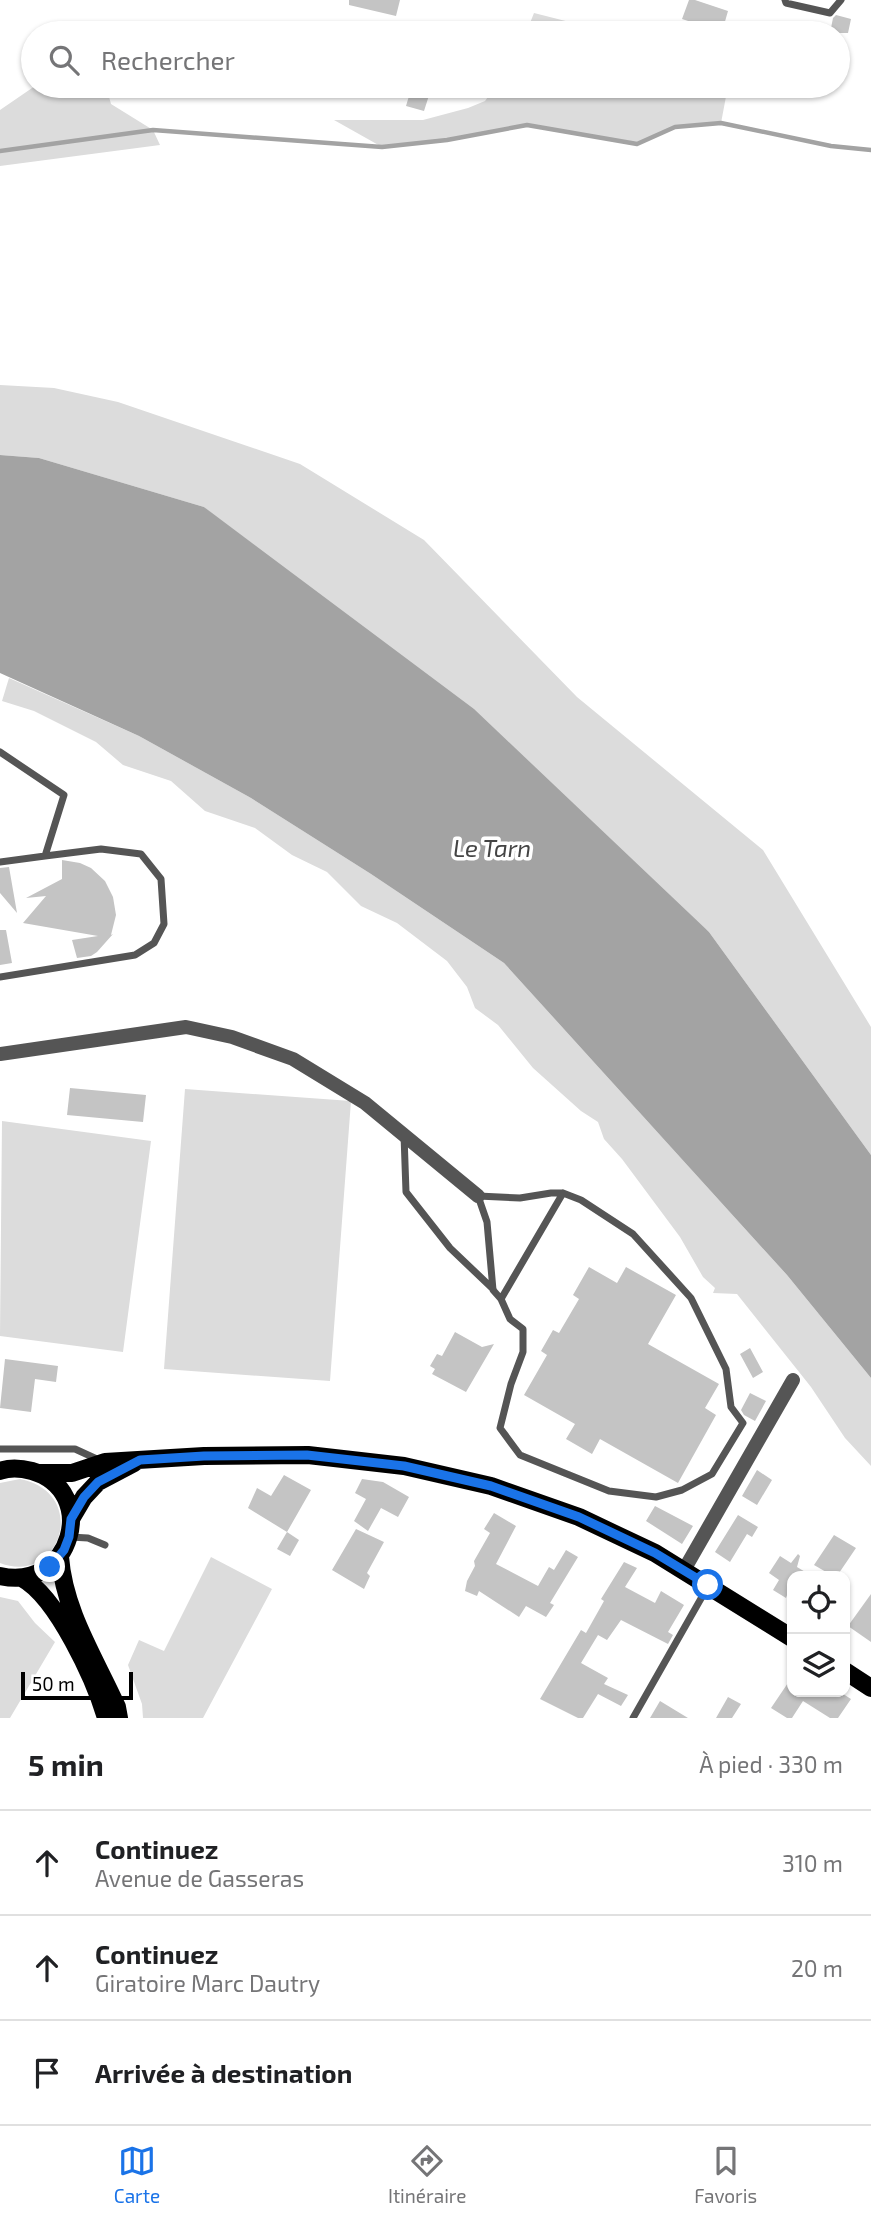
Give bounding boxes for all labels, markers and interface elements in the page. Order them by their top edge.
search box [21,21,850,98]
icon: search [45,41,83,79]
text: Rechercher [101,44,235,75]
water label: Le Tarn [453,833,531,862]
route end [34,1551,65,1582]
route start [692,1569,723,1600]
map controls [787,1571,850,1697]
button: locate [787,1571,850,1634]
button: layers [787,1634,850,1697]
scale bar [21,1669,133,1701]
text: 50 m [32,1672,75,1695]
text: 5 min [28,1746,104,1782]
text: À pied · 330 m [699,1750,843,1778]
text: Continuez [95,1833,218,1864]
icon: ahead [28,1844,66,1882]
text: 310 m [782,1849,843,1877]
text: Avenue de Gasseras [95,1864,304,1892]
text: Continuez [95,1938,218,1969]
icon: ahead [28,1949,66,1987]
text: 20 m [791,1954,843,1982]
text: Giratoire Marc Dautry [95,1969,320,1997]
icon: arrive [28,2054,66,2092]
text: Arrivée à destination [95,2057,352,2088]
tab: Carte [114,2142,160,2207]
tab: Itinéraire [388,2142,466,2207]
tab: Favoris [694,2142,757,2207]

